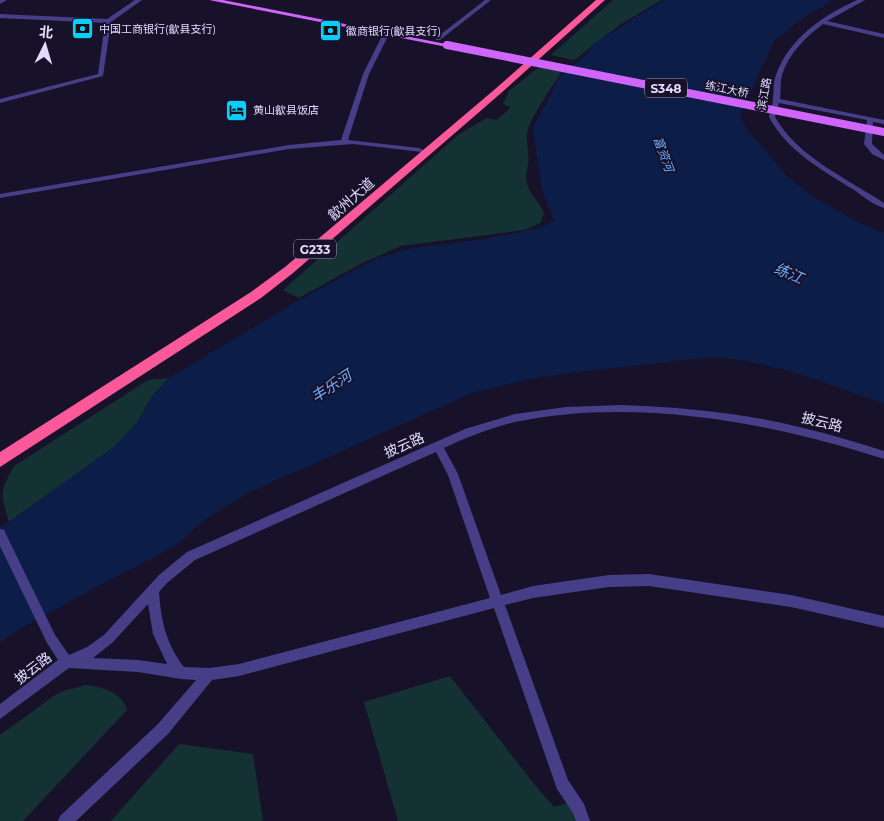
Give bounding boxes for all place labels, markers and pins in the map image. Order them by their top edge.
bank icon: 中国工商银行(歙县支行) [71,17,95,41]
bank icon: 徽商银行(歙县支行) [318,19,342,43]
place label: 中国工商银行(歙县支行) [99,22,216,36]
place label: 徽商银行(歙县支行) [346,24,441,38]
hotel icon: 黄山歙县饭店 [225,98,249,122]
place label: 黄山歙县饭店 [253,103,319,117]

